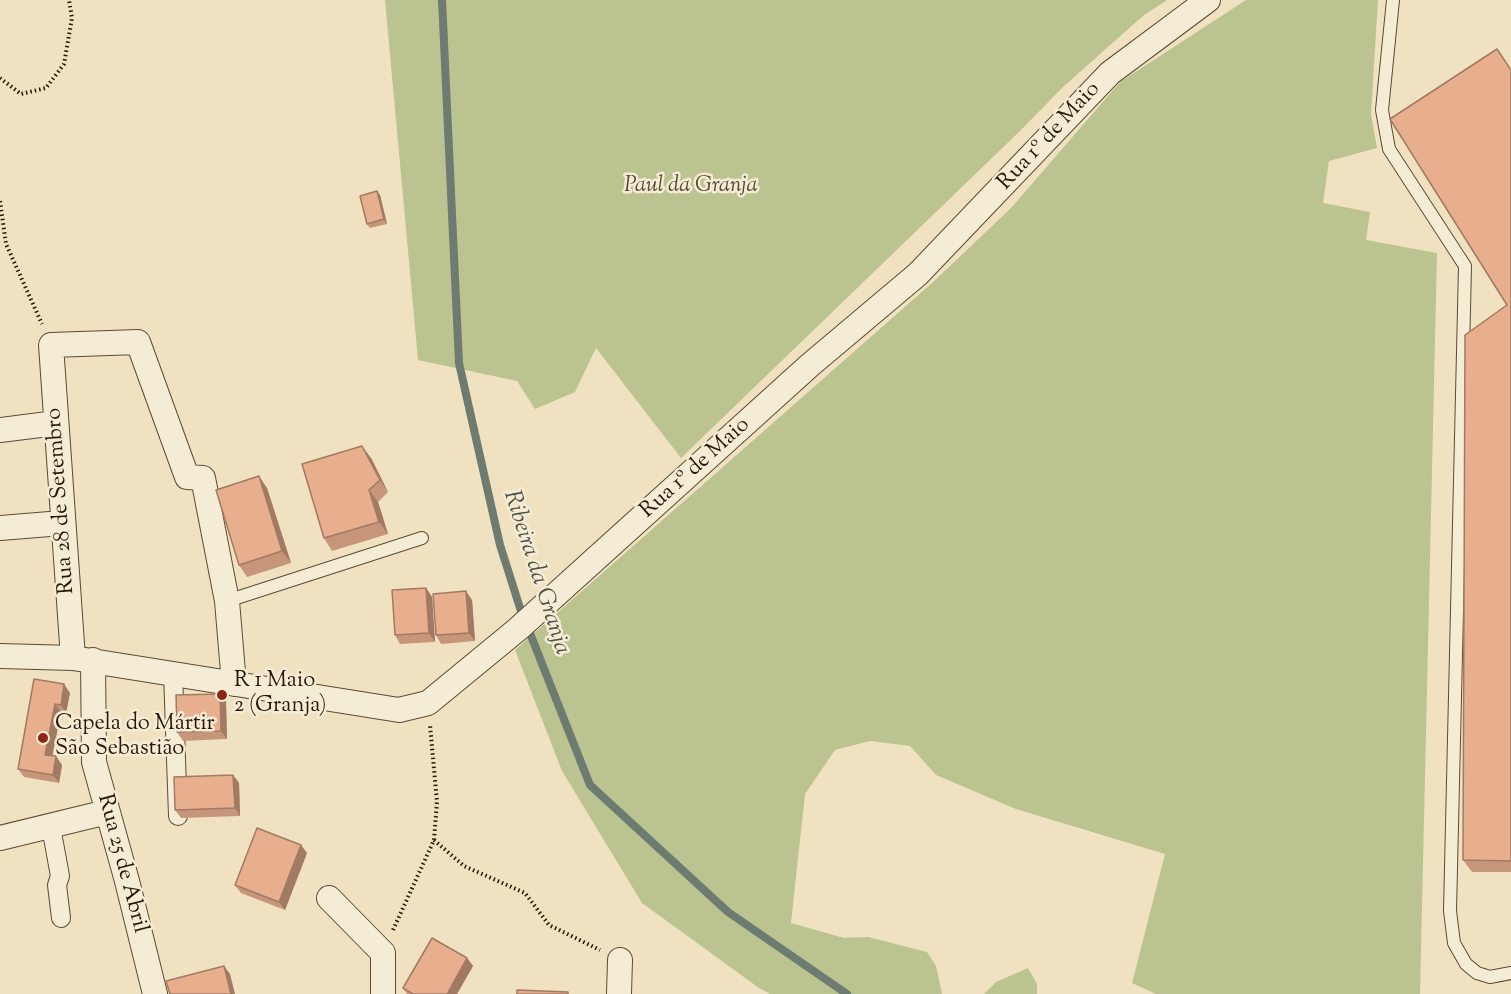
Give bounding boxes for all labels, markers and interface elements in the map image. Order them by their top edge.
street label: Rua 1º de Maio [993,77,1107,197]
park label: Paul da Granja [624,174,758,200]
street label: Rua 28 de Setembro [42,407,82,595]
street label: Rua 1º de Maio [636,413,756,525]
water label: Ribeira da Granja [495,487,575,659]
place label: R 1 Maio 2 (Granja) [234,669,326,720]
marker: R 1 Maio 2 (Granja) [215,688,229,702]
place label: Capela do Mártir São Sebastião [55,712,215,764]
marker: Capela do Mártir São Sebastião [36,731,50,745]
street label: Rua 25 de Abril [90,792,152,936]

